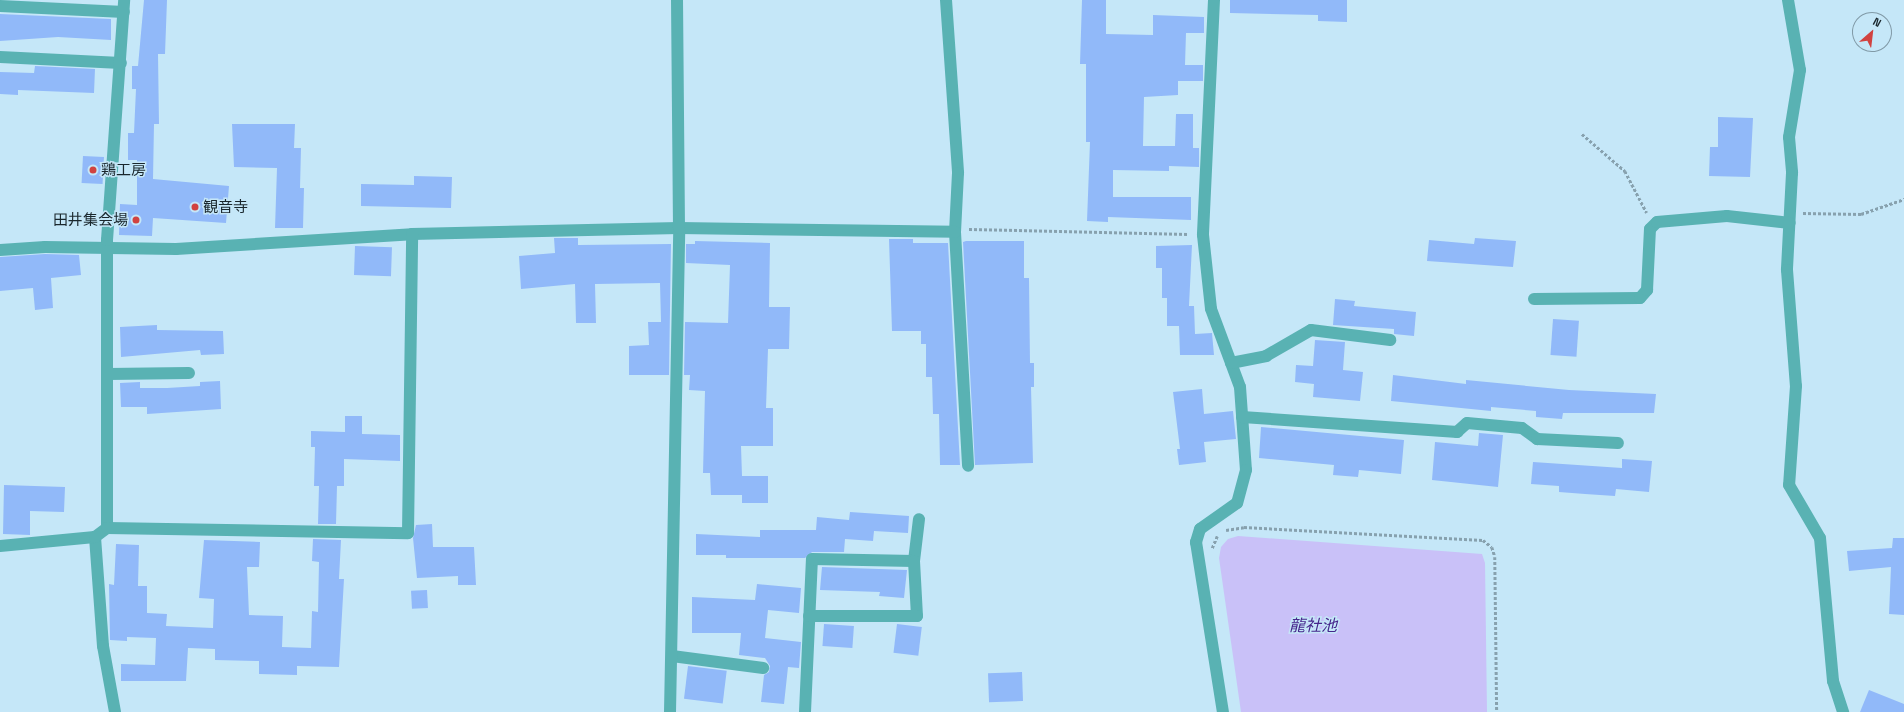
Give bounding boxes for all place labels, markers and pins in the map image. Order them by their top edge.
place label: 鶏工房 [101,161,146,179]
marker: 鶏工房 [88,165,98,175]
place label: 観音寺 [203,198,248,216]
marker: 観音寺 [190,202,200,212]
place label: 田井集会場 [53,211,128,229]
marker: 田井集会場 [131,215,141,225]

